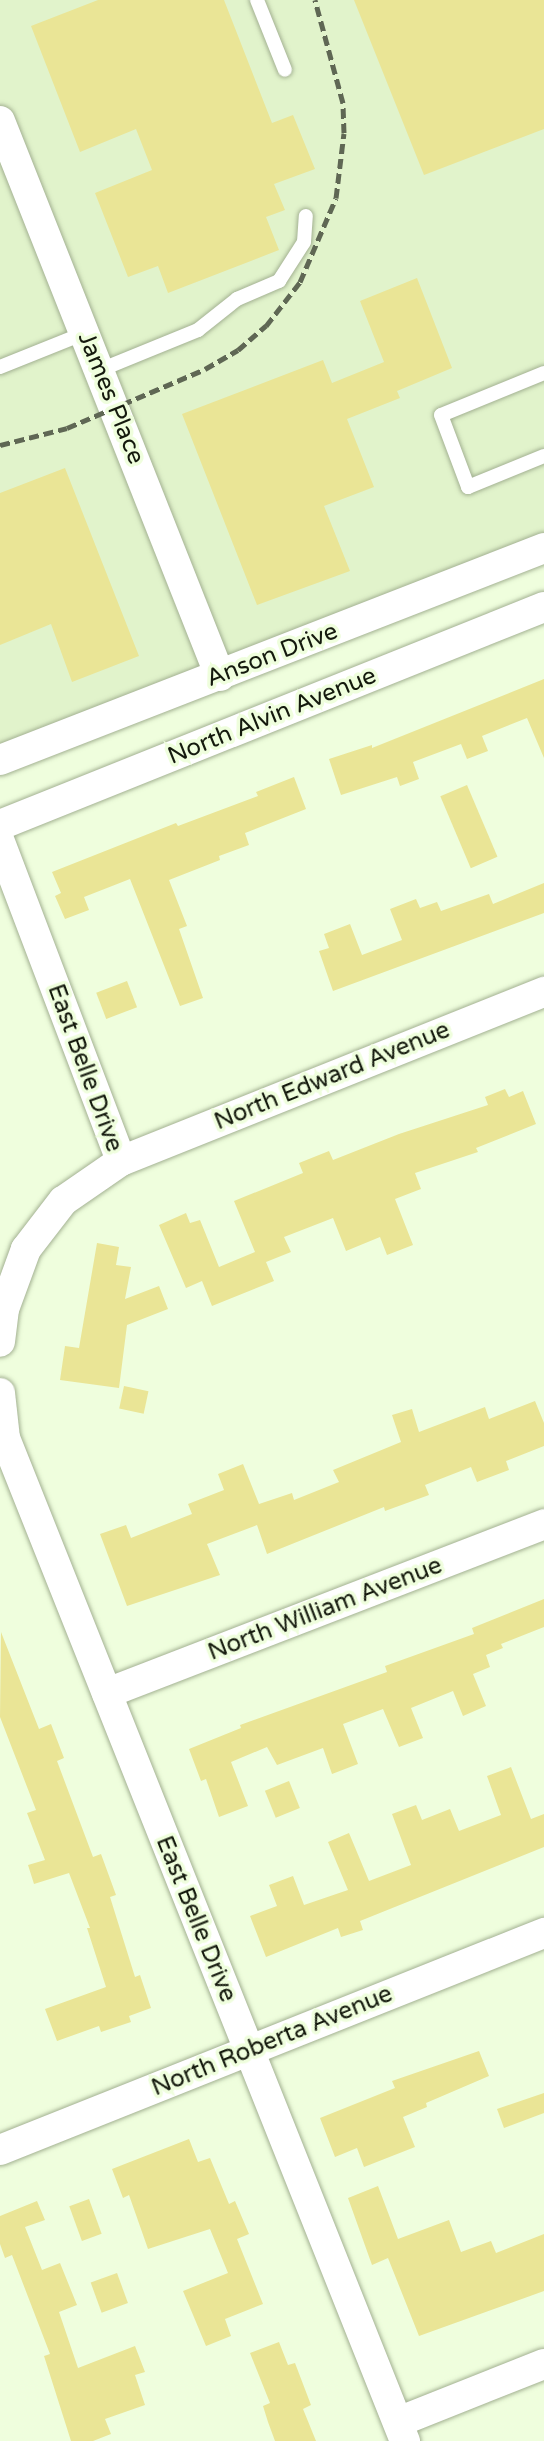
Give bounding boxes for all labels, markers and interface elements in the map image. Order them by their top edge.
street label: James Place [71,328,151,468]
street label: Anson Drive [202,617,342,693]
street label: North Alvin Avenue [164,661,380,771]
street label: East Belle Drive [41,980,129,1156]
street label: North Edward Avenue [210,1016,454,1136]
street label: North William Avenue [204,1551,446,1667]
street label: East Belle Drive [150,1832,242,2006]
street label: North Roberta Avenue [147,1979,397,2103]

